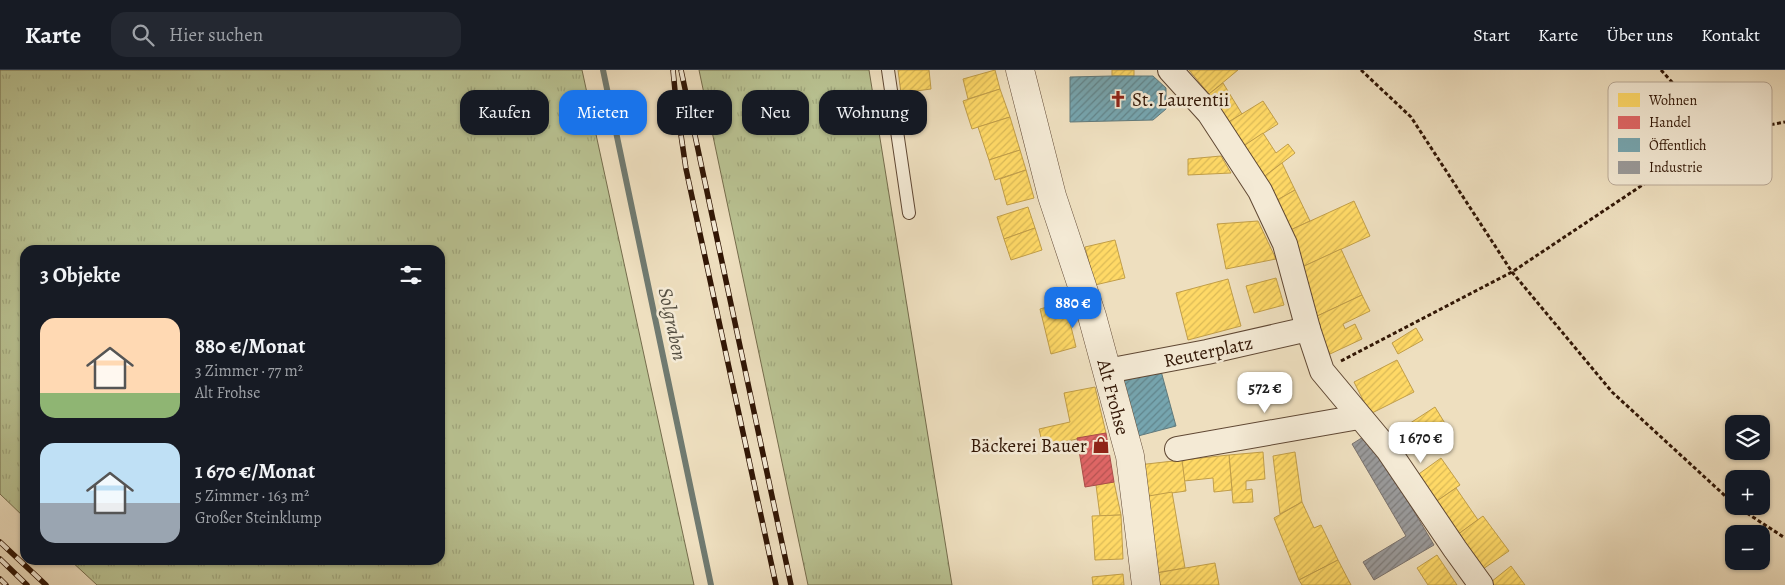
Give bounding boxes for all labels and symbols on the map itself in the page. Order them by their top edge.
legend [1608,82,1772,185]
place label: St. Laurentii [1132,87,1229,113]
church icon: St. Laurentii [1108,89,1128,109]
text: Wohnen [1648,91,1697,110]
text: Handel [1649,113,1691,132]
text: Öffentlich [1649,136,1707,155]
text: Industrie [1649,158,1703,177]
water label: Solgraben [652,285,693,363]
pin: 880 € [1038,286,1108,329]
street label: Reuterplatz [1161,330,1255,374]
street label: Alt Frohse [1090,355,1136,438]
pin: 572 € [1230,372,1300,414]
pin: 1 670 € [1375,422,1467,464]
place label: Bäckerei Bauer [970,433,1087,459]
shop icon: Bäckerei Bauer [1091,435,1111,455]

